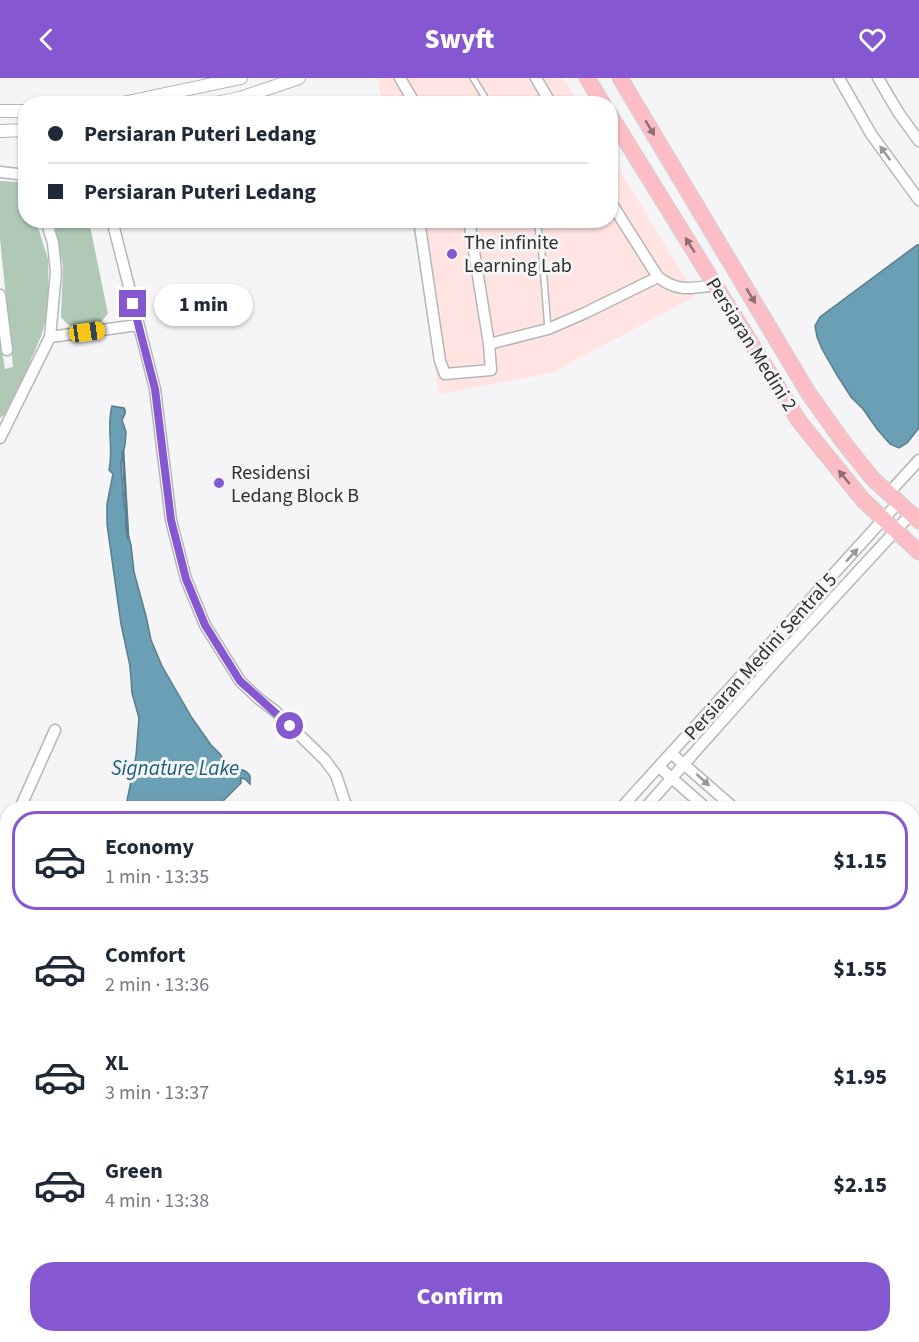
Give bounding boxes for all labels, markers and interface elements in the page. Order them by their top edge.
text: Swyft [425,20,494,59]
icon: back [30,23,63,56]
icon: heart [856,23,889,56]
text: Persiaran Puteri Ledang [84,118,316,150]
one-way arrow [645,120,656,136]
one-way arrow [879,145,891,161]
text: Persiaran Puteri Ledang [84,176,316,208]
place label: The infinite Learning Lab [464,229,572,280]
one-way arrow [685,237,696,253]
marker: The infinite Learning Lab [445,247,459,261]
street label: Persiaran Medini 2 [699,272,804,417]
callout: 1 min [154,283,253,325]
one-way arrow [745,288,756,304]
route end [119,290,146,317]
text: 1 min [179,291,228,319]
car [68,321,106,343]
place label: Residensi Ledang Block B [231,459,359,510]
one-way arrow [838,469,851,485]
marker: Residensi Ledang Block B [212,476,226,490]
one-way arrow [845,547,859,562]
street label: Persiaran Medini Sentral 5 [678,567,844,747]
route start [276,712,303,739]
water label: Signature Lake [111,753,239,783]
one-way arrow [695,773,710,786]
text: Economy [105,831,194,863]
icon: car [33,834,87,888]
text: $1.15 [833,845,887,877]
text: 1 min · 13:35 [105,863,209,891]
text: Comfort [105,939,186,971]
icon: car [33,942,87,996]
text: $1.55 [833,953,887,985]
text: 2 min · 13:36 [105,971,209,999]
text: XL [105,1047,129,1079]
icon: car [33,1050,87,1104]
text: $1.95 [833,1061,887,1093]
text: 3 min · 13:37 [105,1079,209,1107]
text: Green [105,1155,163,1187]
icon: car [33,1158,87,1212]
text: $2.15 [833,1169,887,1201]
text: 4 min · 13:38 [105,1187,209,1215]
button: Confirm [30,1262,890,1331]

